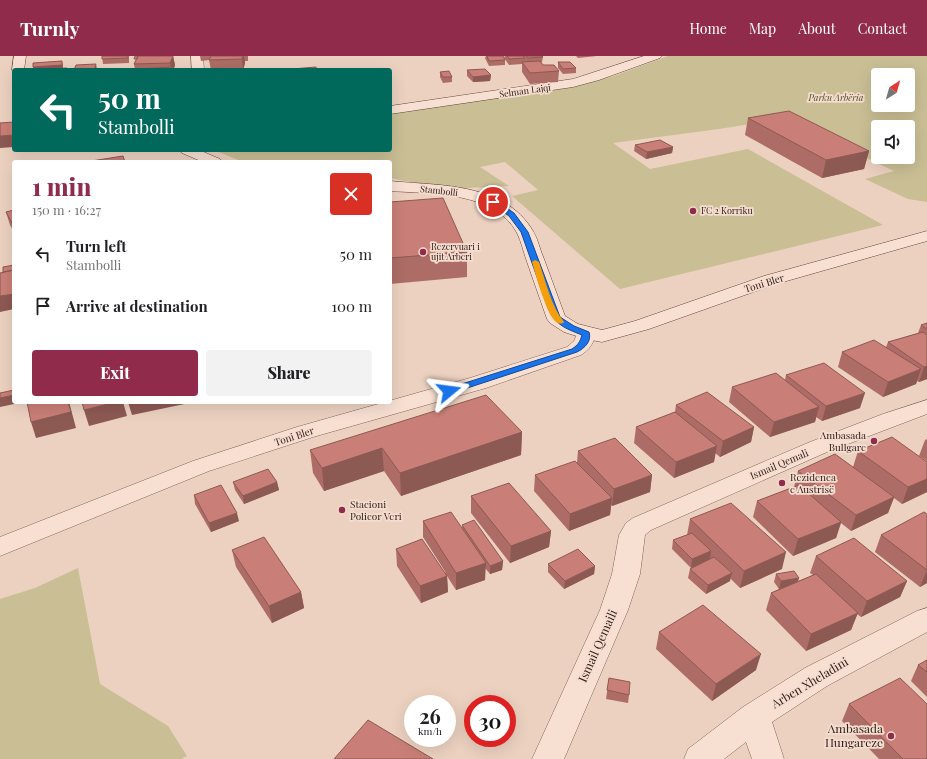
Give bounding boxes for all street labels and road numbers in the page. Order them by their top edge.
street label: Selman Lajqi [498,80,552,100]
street label: Stambolli [419,182,459,198]
street label: Toni Bler [742,270,786,296]
street label: Toni Bler [272,423,316,449]
street label: Ismail Qemali [748,445,810,483]
street label: Ismail Qemaili [574,606,620,684]
street label: Arben Xheladini [767,653,851,712]

